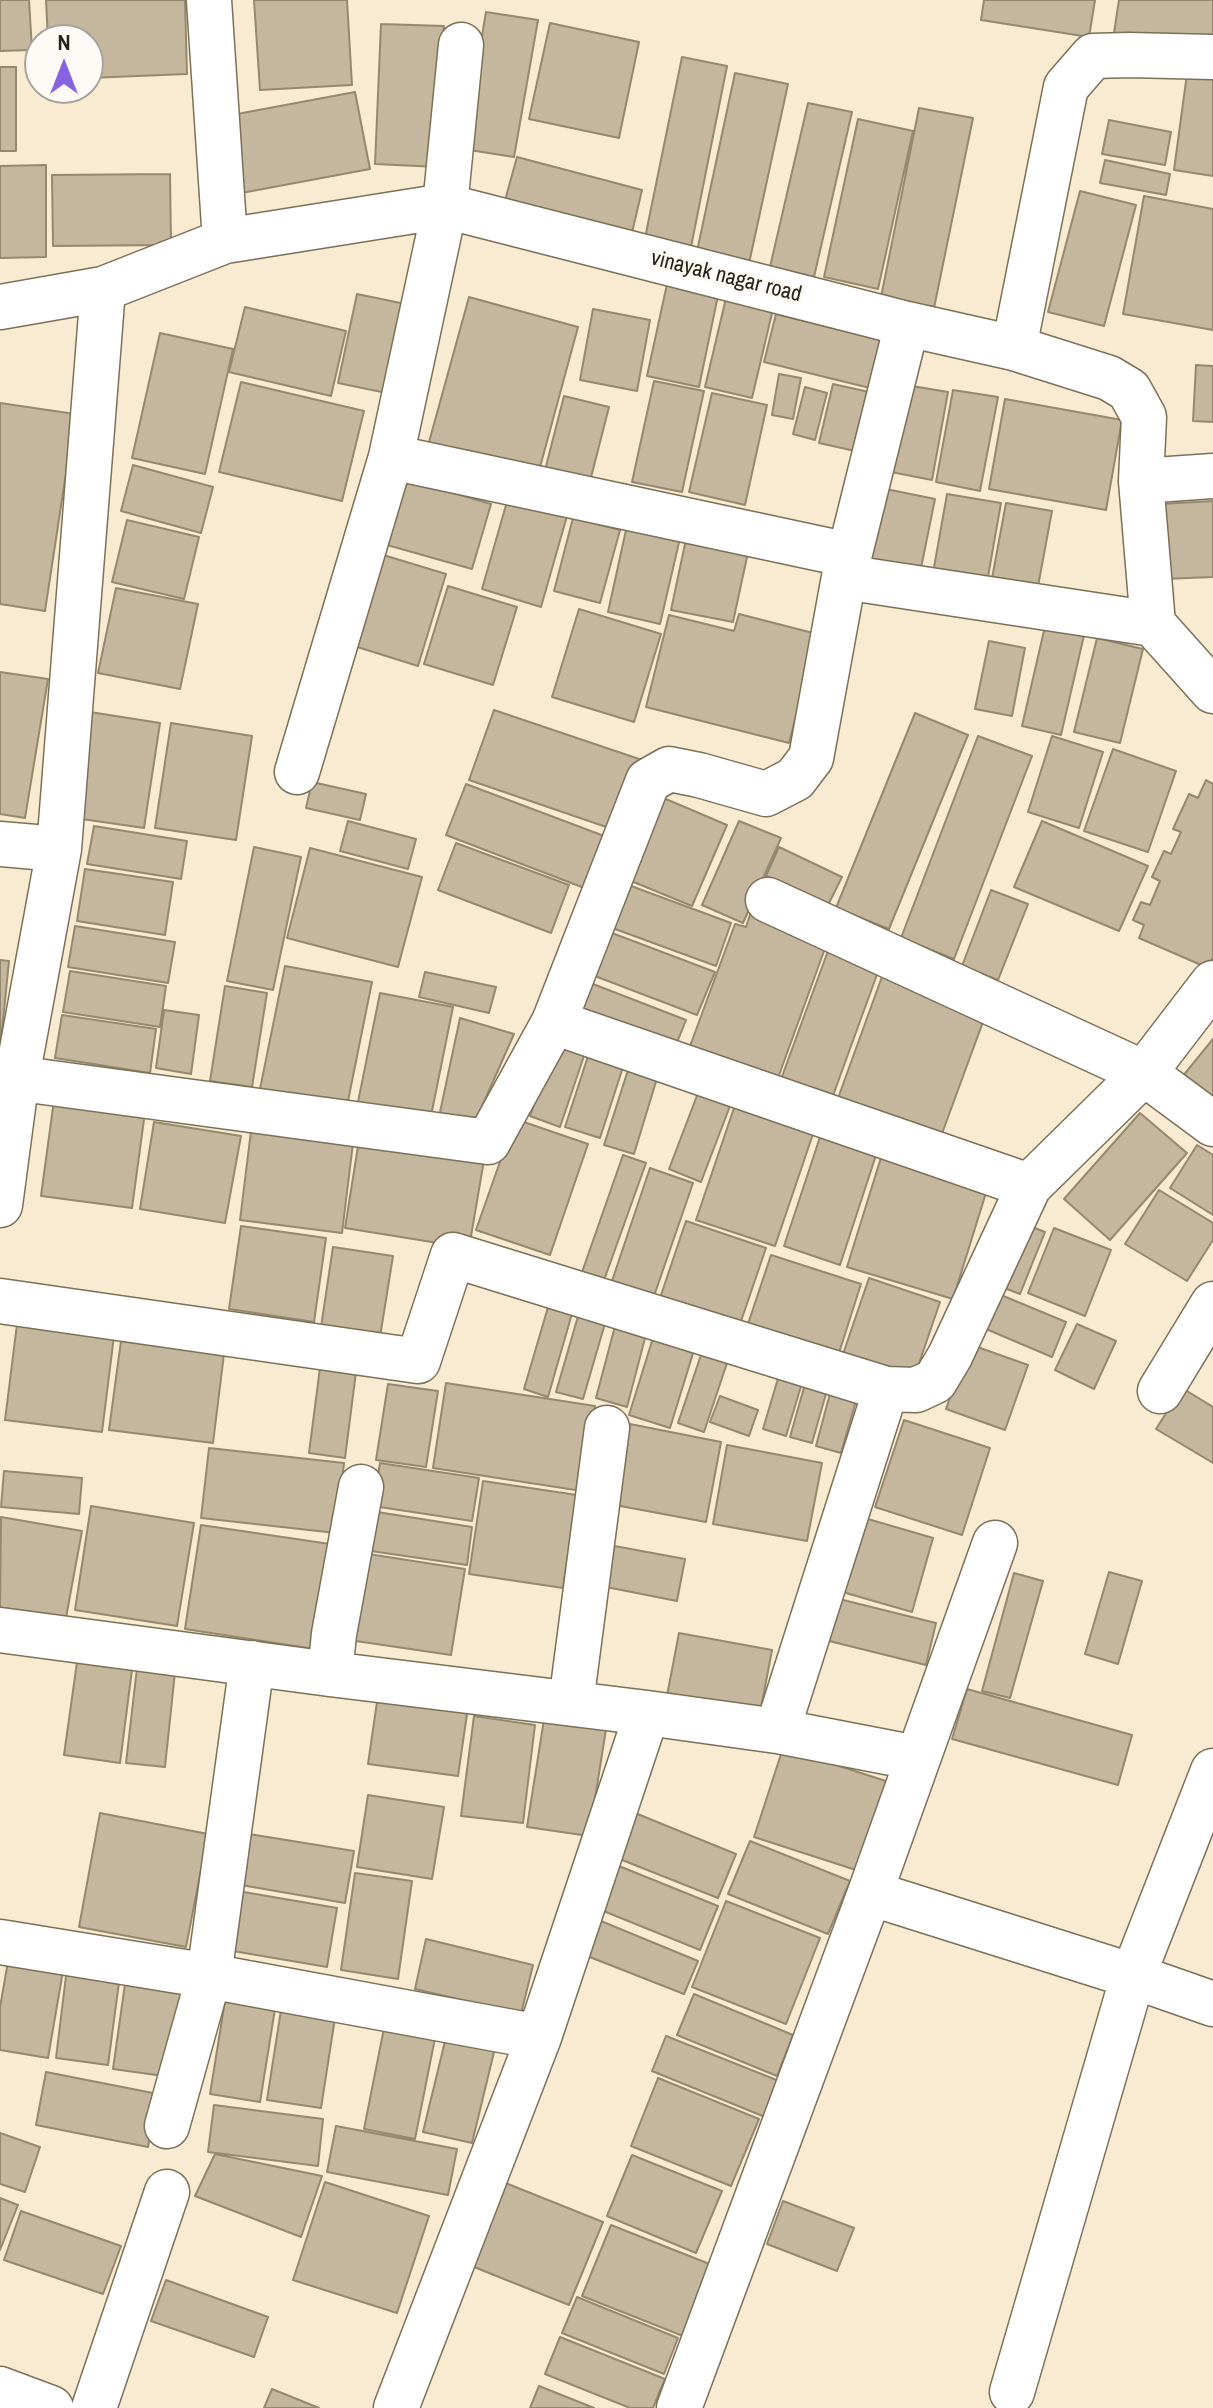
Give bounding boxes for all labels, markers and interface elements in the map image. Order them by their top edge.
north arrow [24,24,104,104]
text: N [57,27,71,57]
street label: vinayak nagar road [648,246,804,308]

